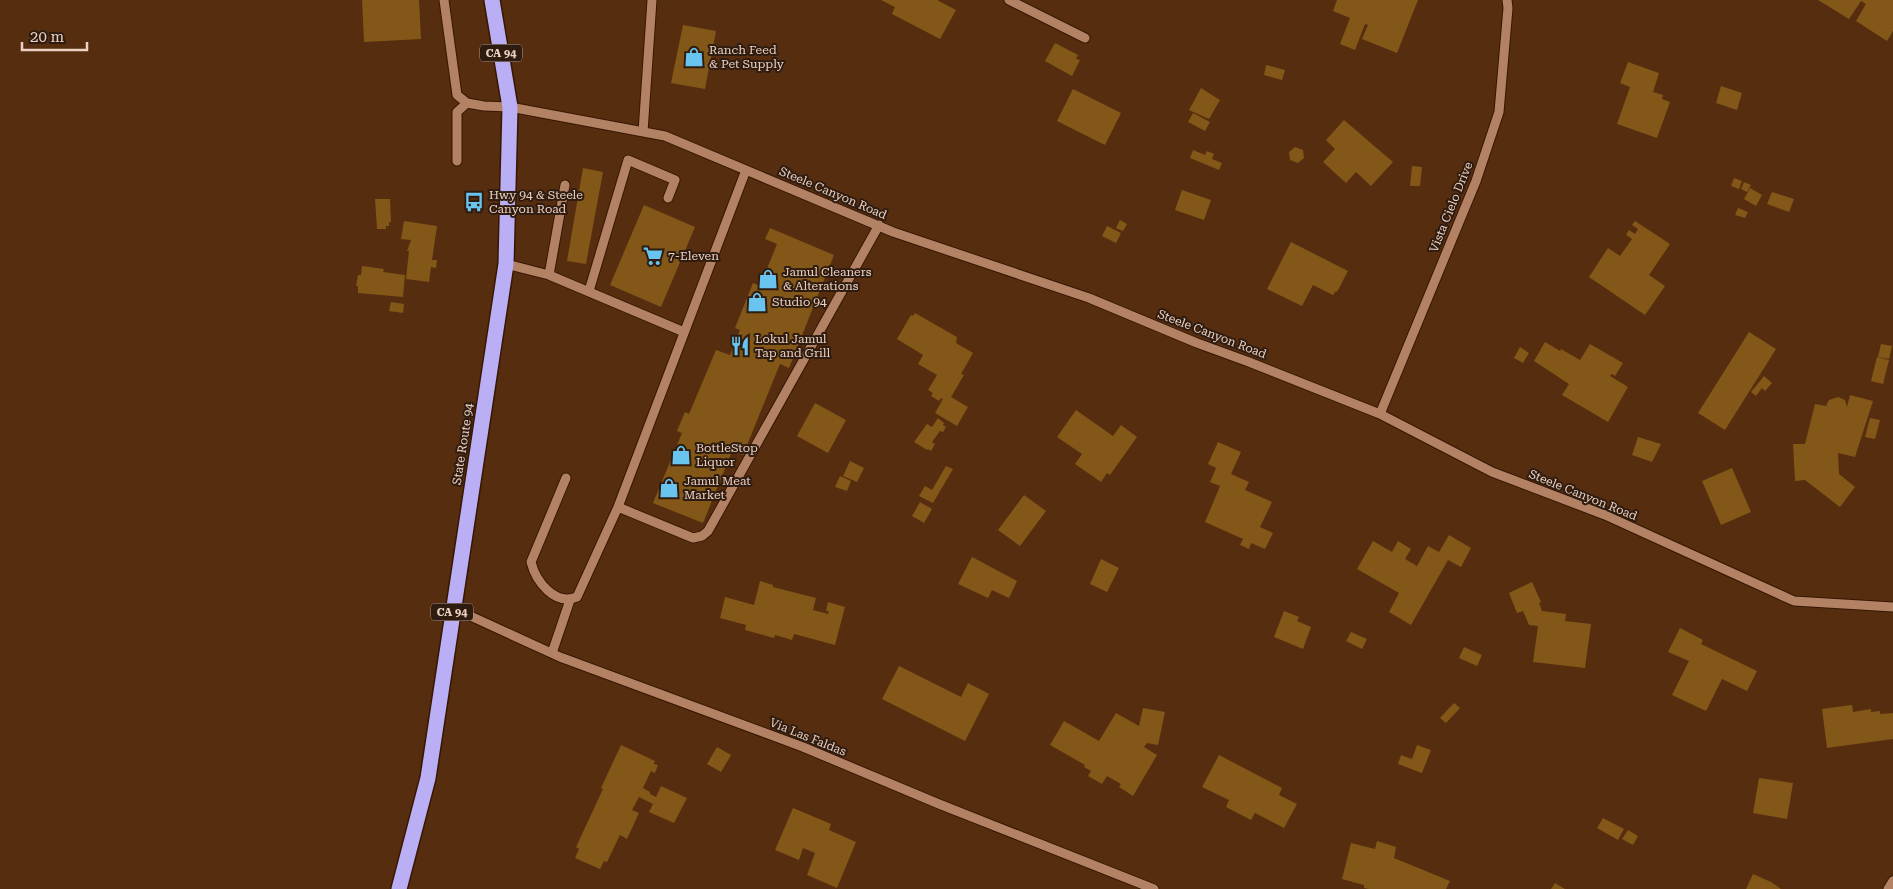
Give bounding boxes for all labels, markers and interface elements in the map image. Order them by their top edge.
scale bar [22,20,88,52]
text: 20 m [30,28,65,46]
place label: Ranch Feed & Pet Supply [709,43,785,71]
road number: CA 94 [480,44,522,62]
shop icon: Ranch Feed & Pet Supply [683,46,705,68]
street label: Vista Cielo Drive [1426,159,1476,254]
street label: Steele Canyon Road [777,164,889,222]
place label: Hwy 94 & Steele Canyon Road [489,188,583,216]
bus stop icon: Hwy 94 & Steele Canyon Road [463,191,485,213]
supermarket icon: 7-Eleven [642,245,664,267]
place label: 7-Eleven [668,249,719,263]
place label: Jamul Cleaners & Alterations [783,265,872,293]
shop icon: Jamul Cleaners & Alterations [757,268,779,290]
shop icon: Studio 94 [746,291,768,313]
place label: Studio 94 [772,295,827,309]
street label: Steele Canyon Road [1156,307,1269,361]
place label: Lokul Jamul Tap and Grill [755,332,830,360]
restaurant icon: Lokul Jamul Tap and Grill [729,335,751,357]
street label: State Route 94 [450,402,476,486]
place label: BottleStop Liquor [696,441,758,469]
shop icon: BottleStop Liquor [670,444,692,466]
street label: Steele Canyon Road [1527,467,1639,523]
place label: Jamul Meat Market [684,474,751,502]
shop icon: Jamul Meat Market [658,477,680,499]
road number: CA 94 [431,604,473,620]
street label: Via Las Faldas [768,715,849,759]

